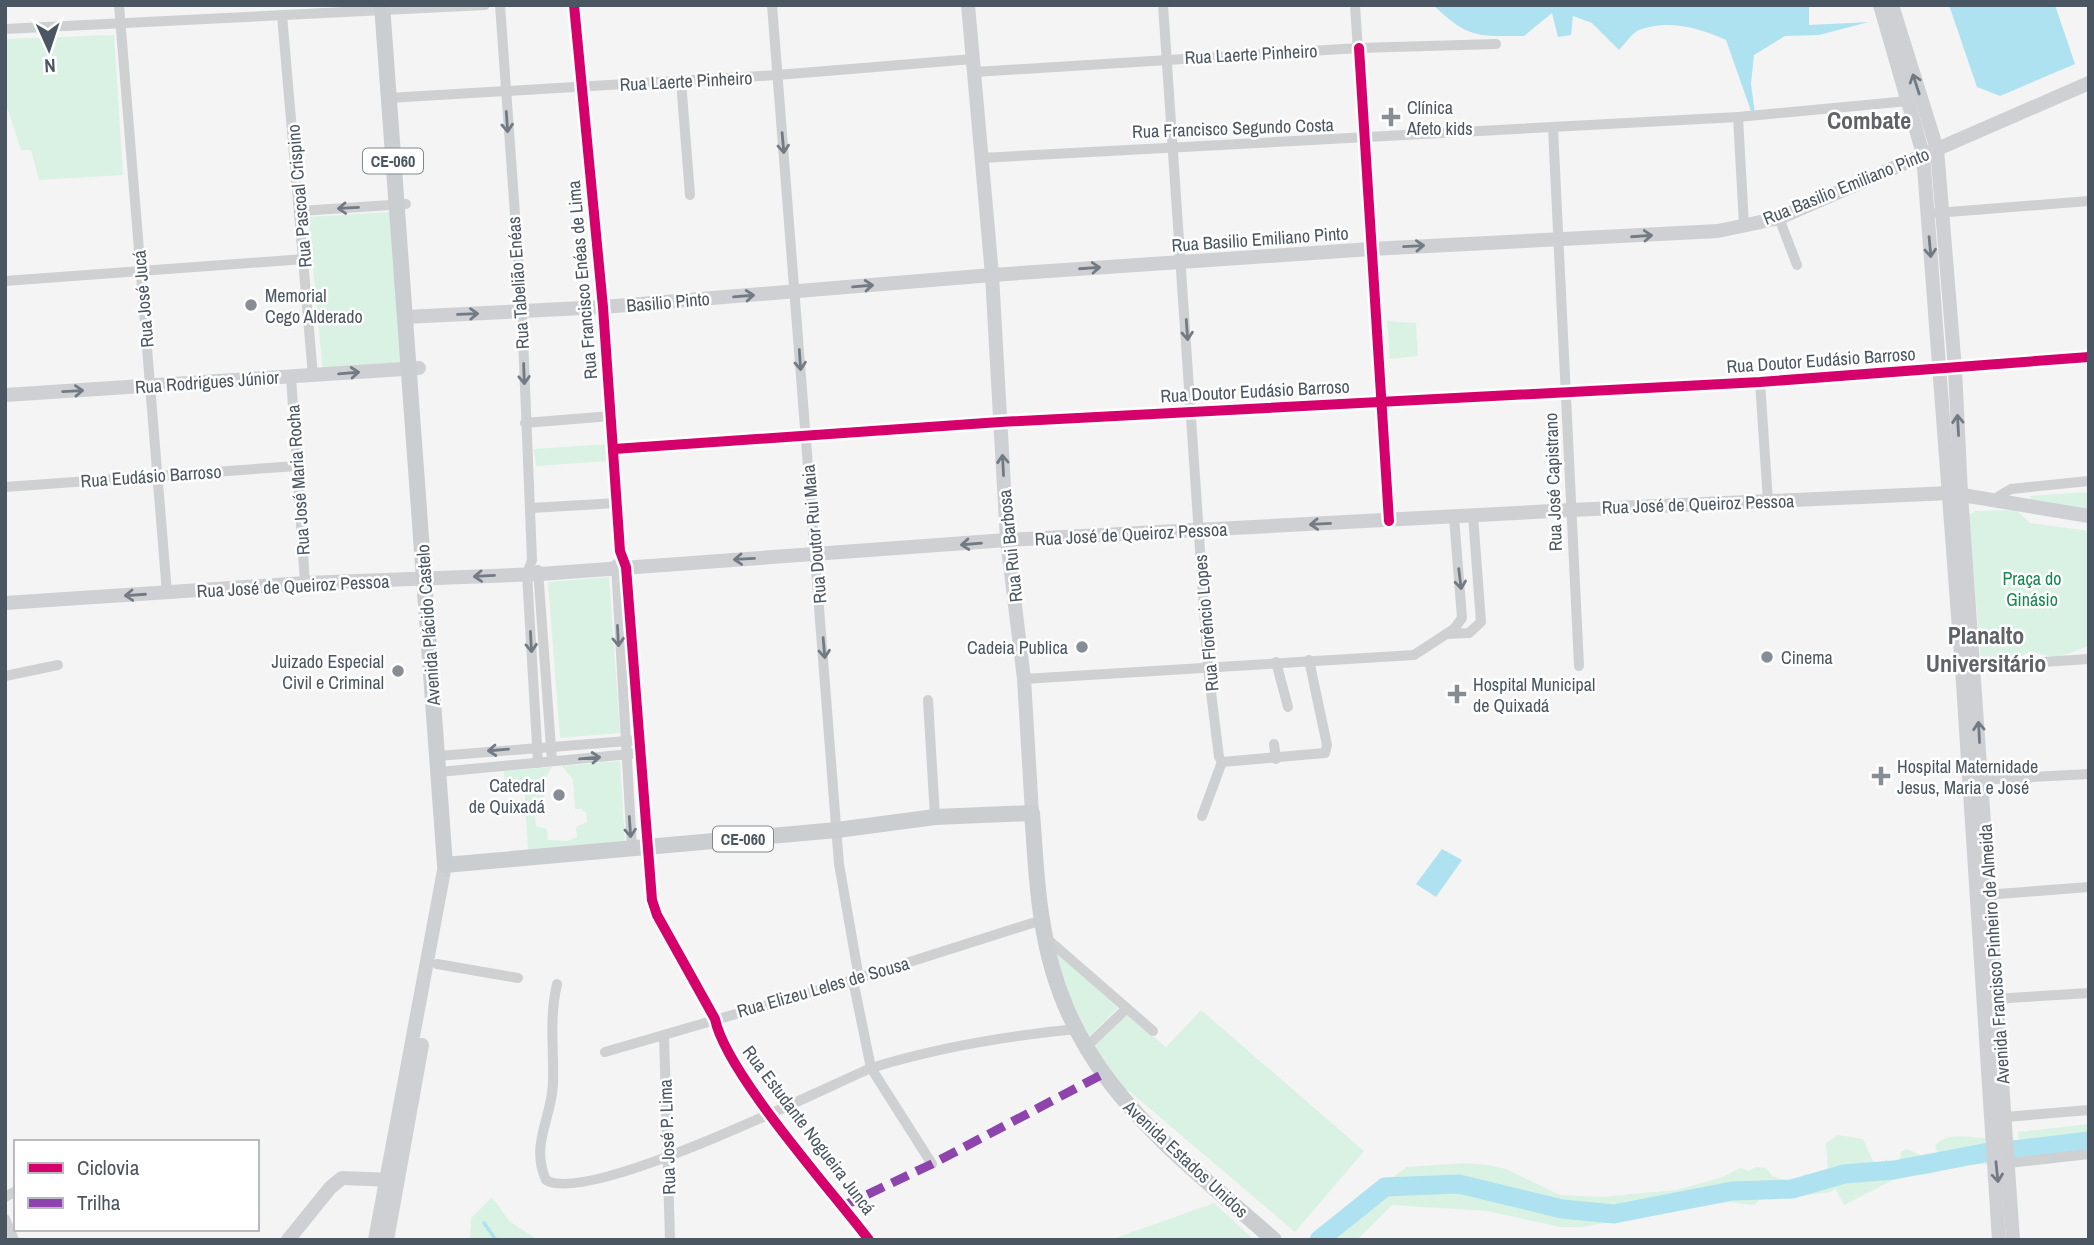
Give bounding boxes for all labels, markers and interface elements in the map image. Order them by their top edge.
north arrow [14,14,84,84]
street label: Rua Laerte Pinheiro [1184,38,1318,70]
text: N [44,53,56,79]
street label: Rua Laerte Pinheiro [619,65,753,97]
one-way arrow [1909,73,1922,95]
place label: Clínica Afeto kids [1406,95,1473,141]
district label: Combate [1827,104,1911,136]
marker: Clínica Afeto kids [1381,107,1401,127]
one-way arrow [501,110,514,133]
street label: Rua Francisco Segundo Costa [1132,112,1334,144]
street label: Rua Pascoal Crispino [280,123,318,269]
one-way arrow [777,132,790,154]
street label: Rua Basilio Emiliano Pinto [1759,141,1933,231]
road number: CE-060 [363,148,423,174]
street label: Rua Francisco Enéas de Lima [561,180,603,380]
one-way arrow [337,201,360,214]
street label: Rua Tabelião Enéas [501,216,535,350]
street label: Rua Basilio Emiliano Pinto [1171,220,1349,258]
one-way arrow [1630,229,1652,242]
one-way arrow [1924,235,1937,258]
one-way arrow [1403,240,1426,253]
street label: Rua José Jucá [126,249,160,349]
one-way arrow [1078,261,1100,274]
one-way arrow [851,279,874,292]
place label: Memorial Cego Alderado [265,283,363,329]
street label: Basilio Pinto [625,286,711,318]
one-way arrow [732,289,755,302]
marker: Memorial Cego Alderado [243,297,259,313]
one-way arrow [456,308,479,321]
one-way arrow [1181,318,1194,341]
street label: Rua Doutor Eudásio Barroso [1726,341,1916,379]
one-way arrow [793,348,806,371]
one-way arrow [517,362,530,385]
street label: Rua Rodrigues Júnior [134,364,280,400]
one-way arrow [338,366,360,379]
street label: Rua Doutor Eudásio Barroso [1160,374,1350,408]
one-way arrow [62,384,85,397]
street label: Rua José Maria Rocha [280,404,316,556]
street label: Rua José Capistrano [1538,412,1568,552]
one-way arrow [1951,413,1964,436]
one-way arrow [996,454,1009,477]
street label: Rua Eudásio Barroso [80,459,222,493]
street label: Rua Doutor Rui Maia [795,463,833,605]
street label: Rua Rui Barbosa [992,488,1028,604]
street label: Rua José de Queiroz Pessoa [1601,488,1795,520]
street label: Rua José de Queiroz Pessoa [1034,516,1228,552]
one-way arrow [1309,518,1332,531]
one-way arrow [960,538,983,551]
street label: Avenida Plácido Castelo [410,544,446,707]
one-way arrow [733,553,756,566]
street label: Rua Florêncio Lopes [1188,554,1224,692]
park label: Praça do Ginásio [2002,566,2062,612]
one-way arrow [1454,567,1467,590]
street label: Rua José de Queiroz Pessoa [196,568,390,604]
one-way arrow [473,570,496,583]
one-way arrow [124,589,146,602]
district label: Planalto Universitário [1926,619,2046,679]
one-way arrow [612,624,625,647]
one-way arrow [524,630,537,653]
place label: Cadeia Publica [967,635,1068,660]
one-way arrow [818,636,831,659]
marker: Cadeia Publica [1074,639,1090,655]
place label: Cinema [1781,645,1833,670]
place label: Juizado Especial Civil e Criminal [272,649,384,695]
marker: Cinema [1759,649,1775,665]
marker: Juizado Especial Civil e Criminal [390,663,406,679]
place label: Hospital Municipal de Quixadá [1473,672,1595,718]
marker: Hospital Municipal de Quixadá [1447,684,1467,704]
one-way arrow [1972,721,1985,744]
one-way arrow [487,744,510,757]
one-way arrow [579,751,601,764]
place label: Hospital Maternidade Jesus, Maria e José [1897,754,2038,800]
marker: Hospital Maternidade Jesus, Maria e José [1871,766,1891,786]
place label: Catedral de Quixadá [469,773,545,819]
marker: Catedral de Quixadá [551,787,567,803]
one-way arrow [624,815,637,837]
street label: Avenida Francisco Pinheiro de Almeida [1972,823,2016,1086]
road number: CE-060 [713,826,773,852]
street label: Rua Elizeu Leles de Sousa [734,950,912,1024]
street label: Rua Estudante Nogueira Juncá [737,1040,881,1220]
street label: Rua José P. Lima [652,1079,682,1195]
street label: Avenida Estados Unidos [1117,1094,1254,1223]
legend [14,1140,259,1231]
text: Ciclovia [77,1153,140,1182]
one-way arrow [1990,1160,2003,1183]
text: Trilha [77,1188,121,1217]

